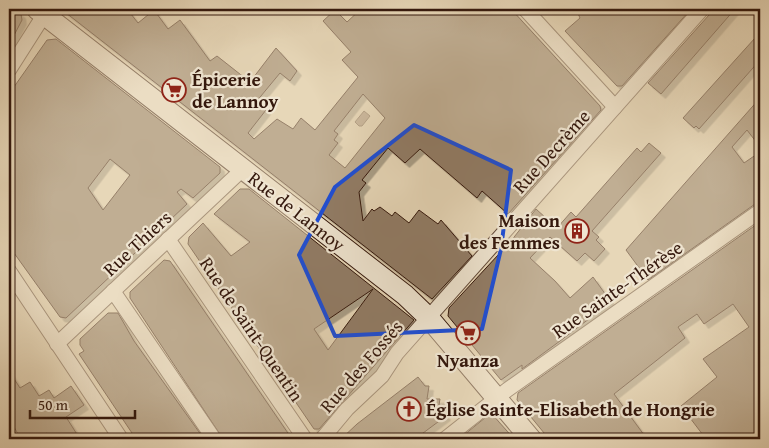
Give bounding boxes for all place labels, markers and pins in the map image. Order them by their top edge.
place label: Épicerie de Lannoy [192,65,279,115]
supermarket icon: Épicerie de Lannoy [161,77,187,103]
place label: Maison des Femmes [459,206,561,256]
building icon: Maison des Femmes [564,218,590,244]
supermarket icon: Nyanza [455,320,481,346]
place label: Nyanza [437,346,499,374]
place label: Église Sainte-Elisabeth de Hongrie [426,395,715,423]
church icon: Église Sainte-Elisabeth de Hongrie [396,396,422,422]

